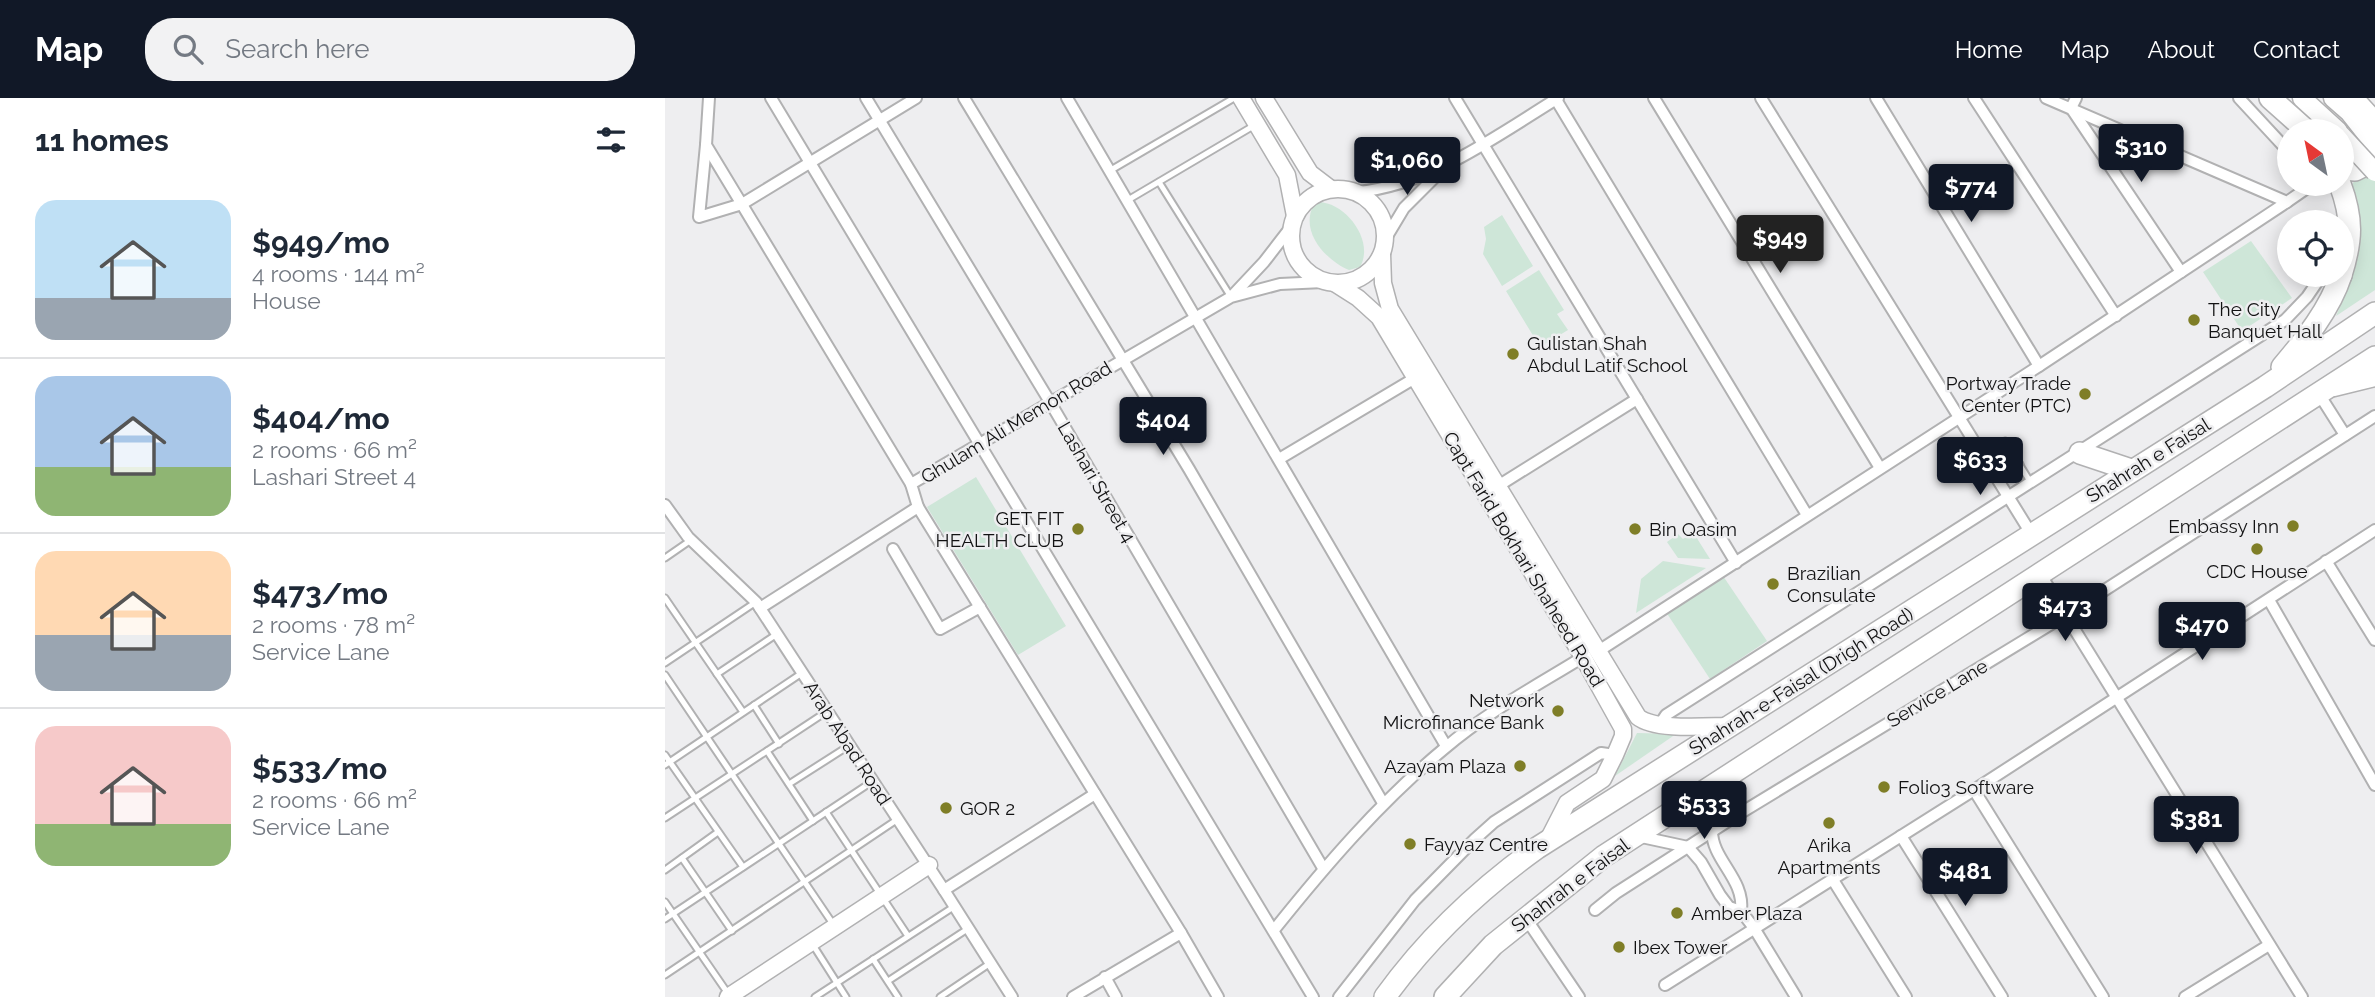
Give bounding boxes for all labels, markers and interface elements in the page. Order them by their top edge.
search box [145,18,635,81]
text: Map [35,30,103,69]
icon: search [169,30,207,68]
text: Search here [225,34,370,64]
text: Home [1955,35,2023,64]
text: Map [2061,35,2109,64]
text: About [2147,35,2215,64]
text: Contact [2253,35,2340,64]
north arrow [2277,119,2354,196]
map controls [2277,119,2354,287]
icon: filters [592,121,630,159]
text: 11 homes [35,123,169,158]
pin: $310 [2100,125,2182,184]
text: $310 [2115,133,2167,160]
pin: $1,060 [1350,138,1464,197]
text: $1,060 [1370,146,1444,173]
pin: $774 [1930,164,2012,224]
text: $774 [1945,173,1997,200]
button: locate [2277,210,2354,287]
pin: $949 [1739,216,1821,275]
text: $949 [1753,224,1807,251]
text: $949/mo [252,225,390,260]
icon: home [91,228,175,312]
text: 4 rooms · 144 m² [252,260,425,287]
text: House [252,287,321,314]
place label: The City Banquet Hall [2208,298,2323,342]
marker: The City Banquet Hall [2186,312,2202,328]
place label: Gulistan Shah Abdul Latif School [1527,332,1688,376]
marker: Gulistan Shah Abdul Latif School [1505,346,1521,362]
street label: Ghulam Ali Memon Road [917,356,1115,488]
place label: Portway Trade Center (PTC) [1946,372,2071,416]
marker: Portway Trade Center (PTC) [2077,386,2093,402]
pin: $404 [1122,398,1204,457]
text: $404/mo [252,401,390,436]
icon: home [91,404,175,488]
text: $404 [1136,406,1190,433]
street label: Shahrah e Faisal [2082,413,2215,507]
street label: Lashari Street 4 [1054,418,1140,546]
street label: Capt Farid Bokhari Shaheed Road [1439,427,1609,691]
text: 2 rooms · 66 m² [252,436,417,463]
pin: $633 [1939,438,2021,497]
text: $633 [1953,446,2007,473]
text: Lashari Street 4 [252,463,416,490]
place label: GET FIT HEALTH CLUB [936,507,1064,551]
place label: Embassy Inn [2168,515,2279,537]
place label: Bin Qasim [1649,518,1737,540]
marker: Embassy Inn [2285,518,2301,534]
marker: GET FIT HEALTH CLUB [1070,521,1086,537]
marker: Bin Qasim [1627,521,1643,537]
marker: CDC House [2249,541,2265,557]
place label: CDC House [2206,560,2308,582]
place label: Brazilian Consulate [1787,562,1876,606]
text: $473/mo [252,576,388,611]
marker: Brazilian Consulate [1765,576,1781,592]
icon: home [91,579,175,663]
pin: $473 [2024,584,2106,643]
text: $473 [2038,592,2092,619]
pin: $470 [2161,602,2243,662]
street label: Shahrah-e-Faisal (Drigh Road) [1685,603,1917,759]
text: 2 rooms · 78 m² [252,611,415,638]
text: $470 [2175,611,2229,638]
text: Service Lane [252,638,390,665]
street label: Service Lane [1883,654,1991,732]
street label: Arab Abad Road [800,677,896,809]
place label: Network Microfinance Bank [1383,689,1544,733]
marker: Network Microfinance Bank [1550,703,1566,719]
text: $533/mo [252,751,387,786]
icon: home [91,754,175,838]
place label: Azayam Plaza [1384,755,1506,777]
marker: Azayam Plaza [1512,758,1528,774]
place label: Folio3 Software [1898,776,2034,798]
marker: Folio3 Software [1876,779,1892,795]
pin: $533 [1663,782,1745,841]
text: 2 rooms · 66 m² [252,786,417,813]
text: $533 [1678,790,1731,817]
pin: $381 [2155,796,2237,856]
place label: GOR 2 [960,797,1015,819]
marker: GOR 2 [938,800,954,816]
text: $381 [2170,805,2222,832]
text: Service Lane [252,813,390,840]
marker: Arika Apartments [1821,815,1837,831]
place label: Fayyaz Centre [1424,833,1548,855]
street label: Shahrah e Faisal [1507,833,1634,937]
place label: Arika Apartments [1777,834,1881,878]
marker: Fayyaz Centre [1402,836,1418,852]
pin: $481 [1924,848,2006,908]
text: $481 [1939,857,1991,884]
place label: Amber Plaza [1691,902,1802,924]
marker: Amber Plaza [1669,905,1685,921]
place label: Ibex Tower [1633,936,1728,958]
marker: Ibex Tower [1611,939,1627,955]

